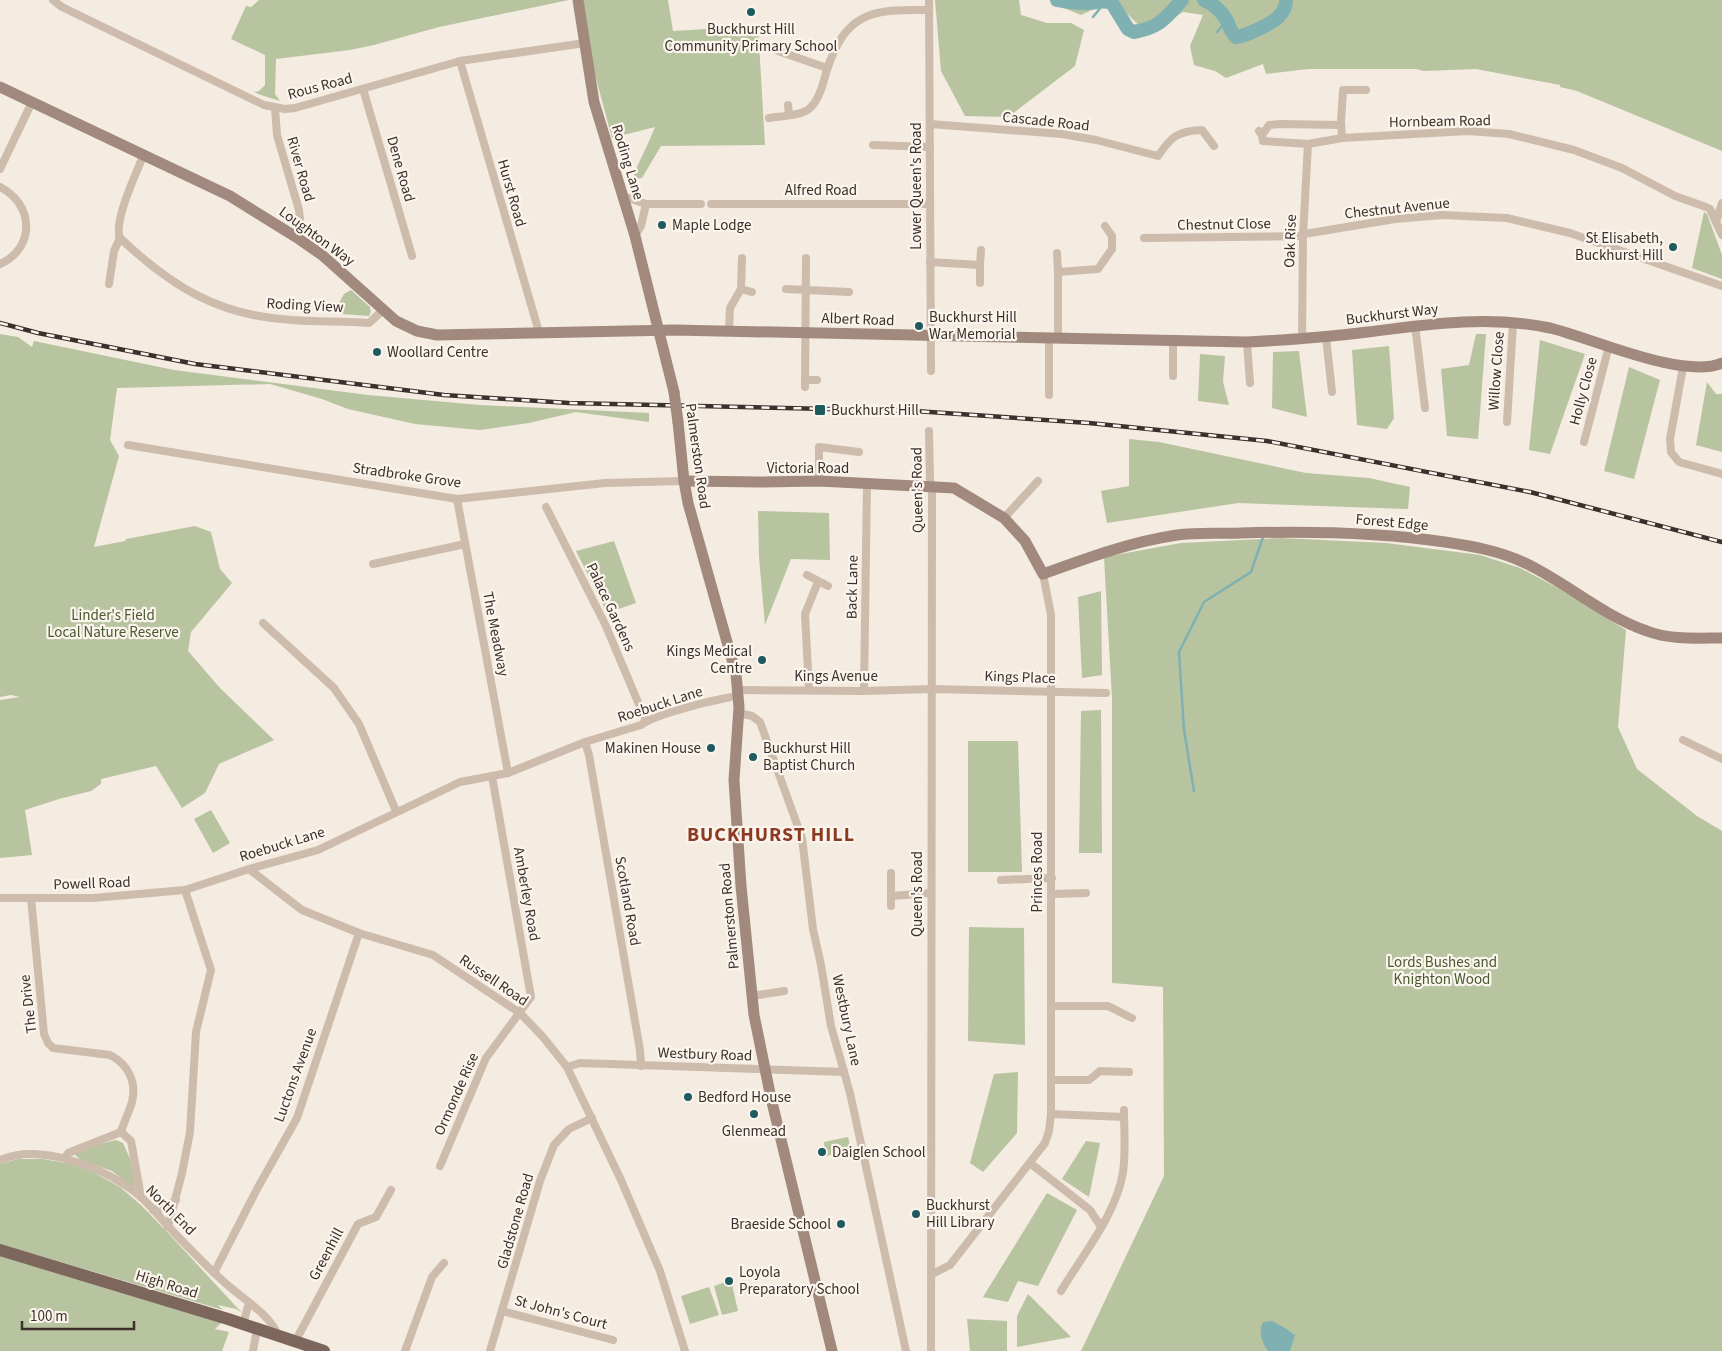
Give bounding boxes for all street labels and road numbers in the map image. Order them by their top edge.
street label: Rous Road [285,68,355,105]
street label: Cascade Road [1001,106,1091,137]
street label: Hornbeam Road [1389,110,1491,133]
street label: Roding Lane [606,122,649,202]
street label: Lower Queen's Road [906,122,927,250]
street label: River Road [281,134,320,204]
street label: Dene Road [381,134,420,204]
street label: Hurst Road [492,157,531,229]
street label: Alfred Road [785,180,857,201]
street label: Chestnut Avenue [1343,193,1451,224]
street label: Loughton Way [274,202,359,271]
street label: Chestnut Close [1177,213,1271,236]
street label: Oak Rise [1279,214,1302,268]
street label: Roding View [266,293,344,318]
street label: Buckhurst Way [1345,298,1439,331]
street label: Albert Road [821,308,895,331]
street label: Willow Close [1483,331,1510,411]
street label: Holly Close [1564,355,1603,428]
street label: Palmerston Road [680,402,715,510]
street label: Queen's Road [906,447,929,533]
street label: Stradbroke Grove [351,457,463,493]
street label: Victoria Road [767,458,849,479]
street label: Forest Edge [1355,509,1429,536]
street label: Back Lane [841,555,864,619]
street label: Palace Gardens [581,559,640,655]
street label: The Meadway [477,590,514,678]
street label: Kings Avenue [794,666,878,687]
street label: Kings Place [984,666,1056,689]
street label: Roebuck Lane [615,681,705,728]
street label: Roebuck Lane [237,822,327,867]
street label: Princes Road [1027,831,1048,913]
street label: Amberley Road [508,845,545,943]
street label: Queen's Road [907,851,928,937]
street label: Scotland Road [609,855,646,948]
street label: Palmerston Road [714,862,745,970]
street label: Powell Road [53,872,131,895]
street label: Russell Road [455,949,533,1011]
street label: The Drive [14,973,43,1035]
street label: Westbury Lane [827,973,866,1068]
street label: Luctons Avenue [269,1025,322,1125]
street label: Westbury Road [657,1042,753,1067]
street label: Ormonde Rise [429,1049,484,1139]
street label: Gladstone Road [492,1171,539,1272]
street label: North End [141,1180,201,1240]
street label: Greenhill [304,1224,349,1284]
street label: High Road [133,1265,201,1304]
street label: St John's Court [512,1290,610,1335]

